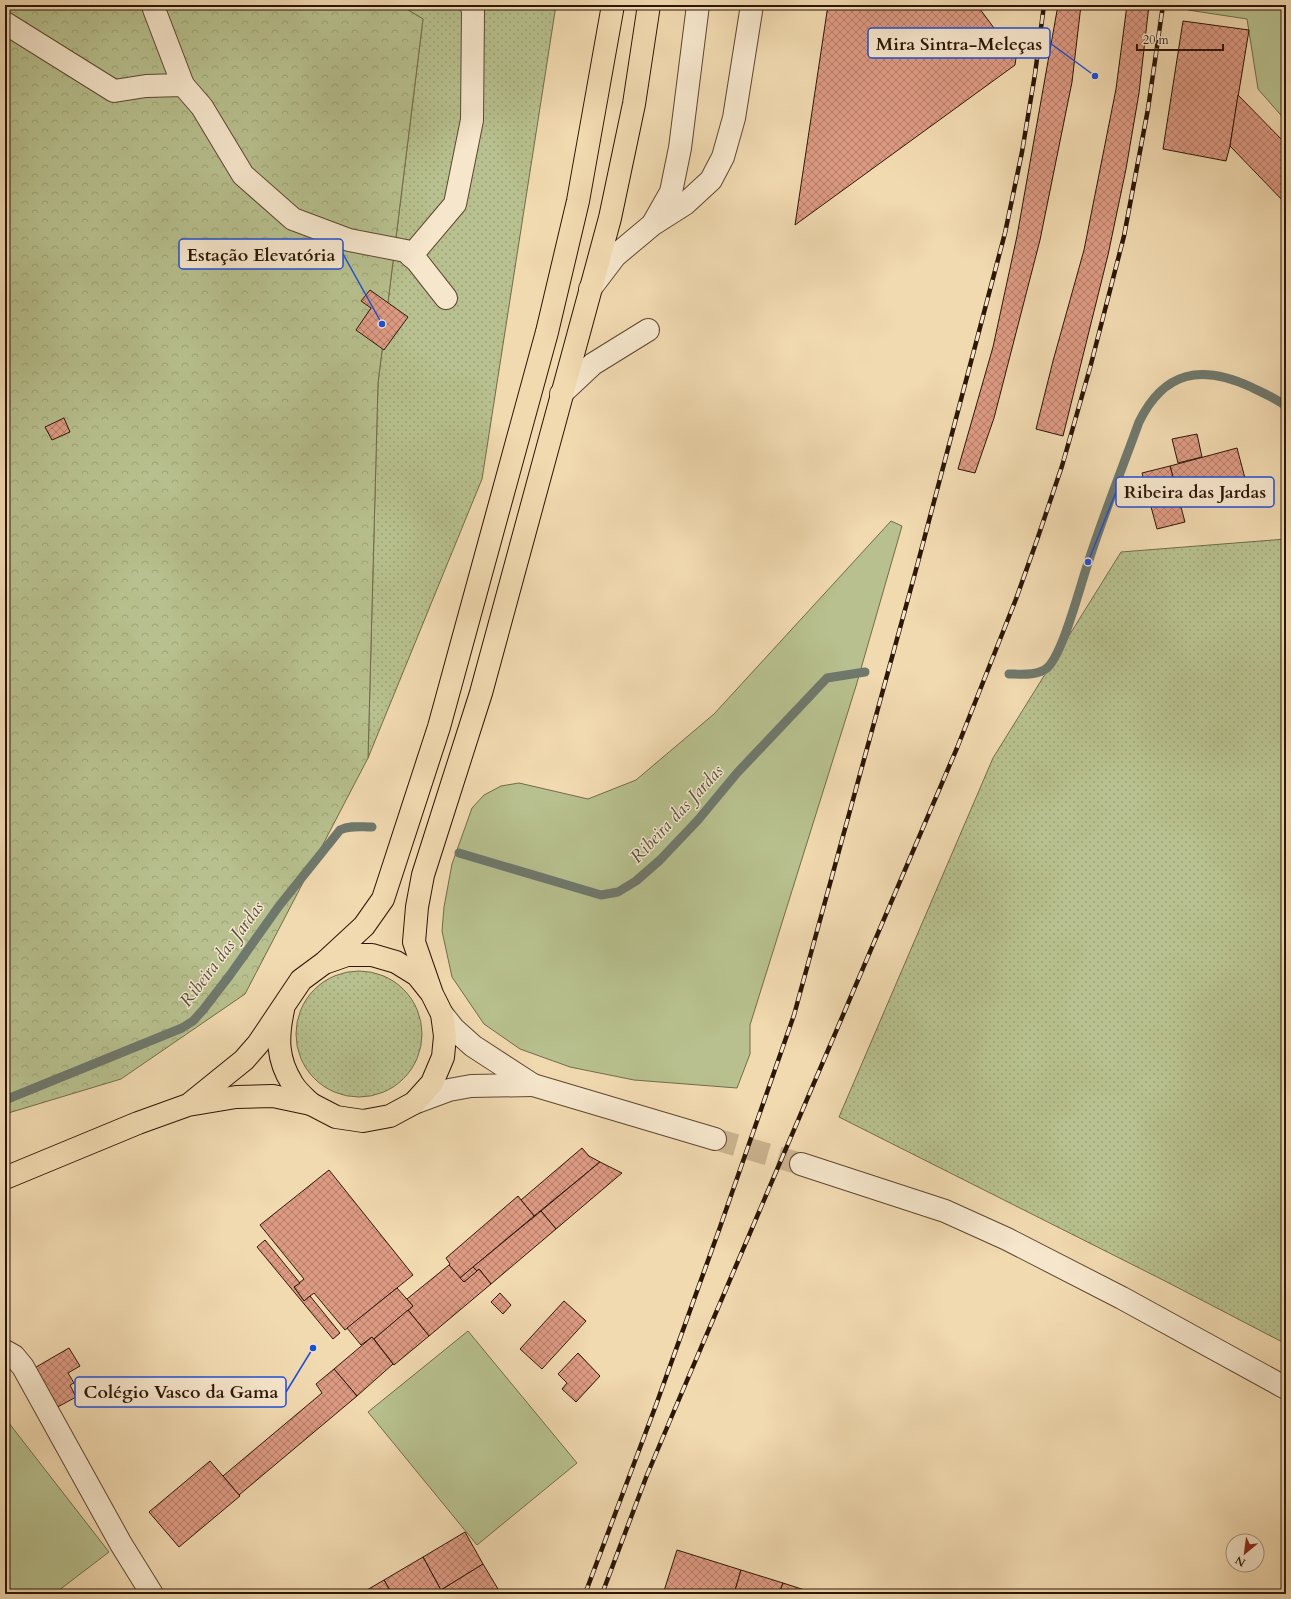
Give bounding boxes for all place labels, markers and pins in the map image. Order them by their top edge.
callout: Mira Sintra-Meleças [868,28,1050,58]
callout: Estação Elevatória [179,239,343,269]
callout: Ribeira das Jardas [1116,477,1274,507]
callout: Colégio Vasco da Gama [75,1377,286,1407]

